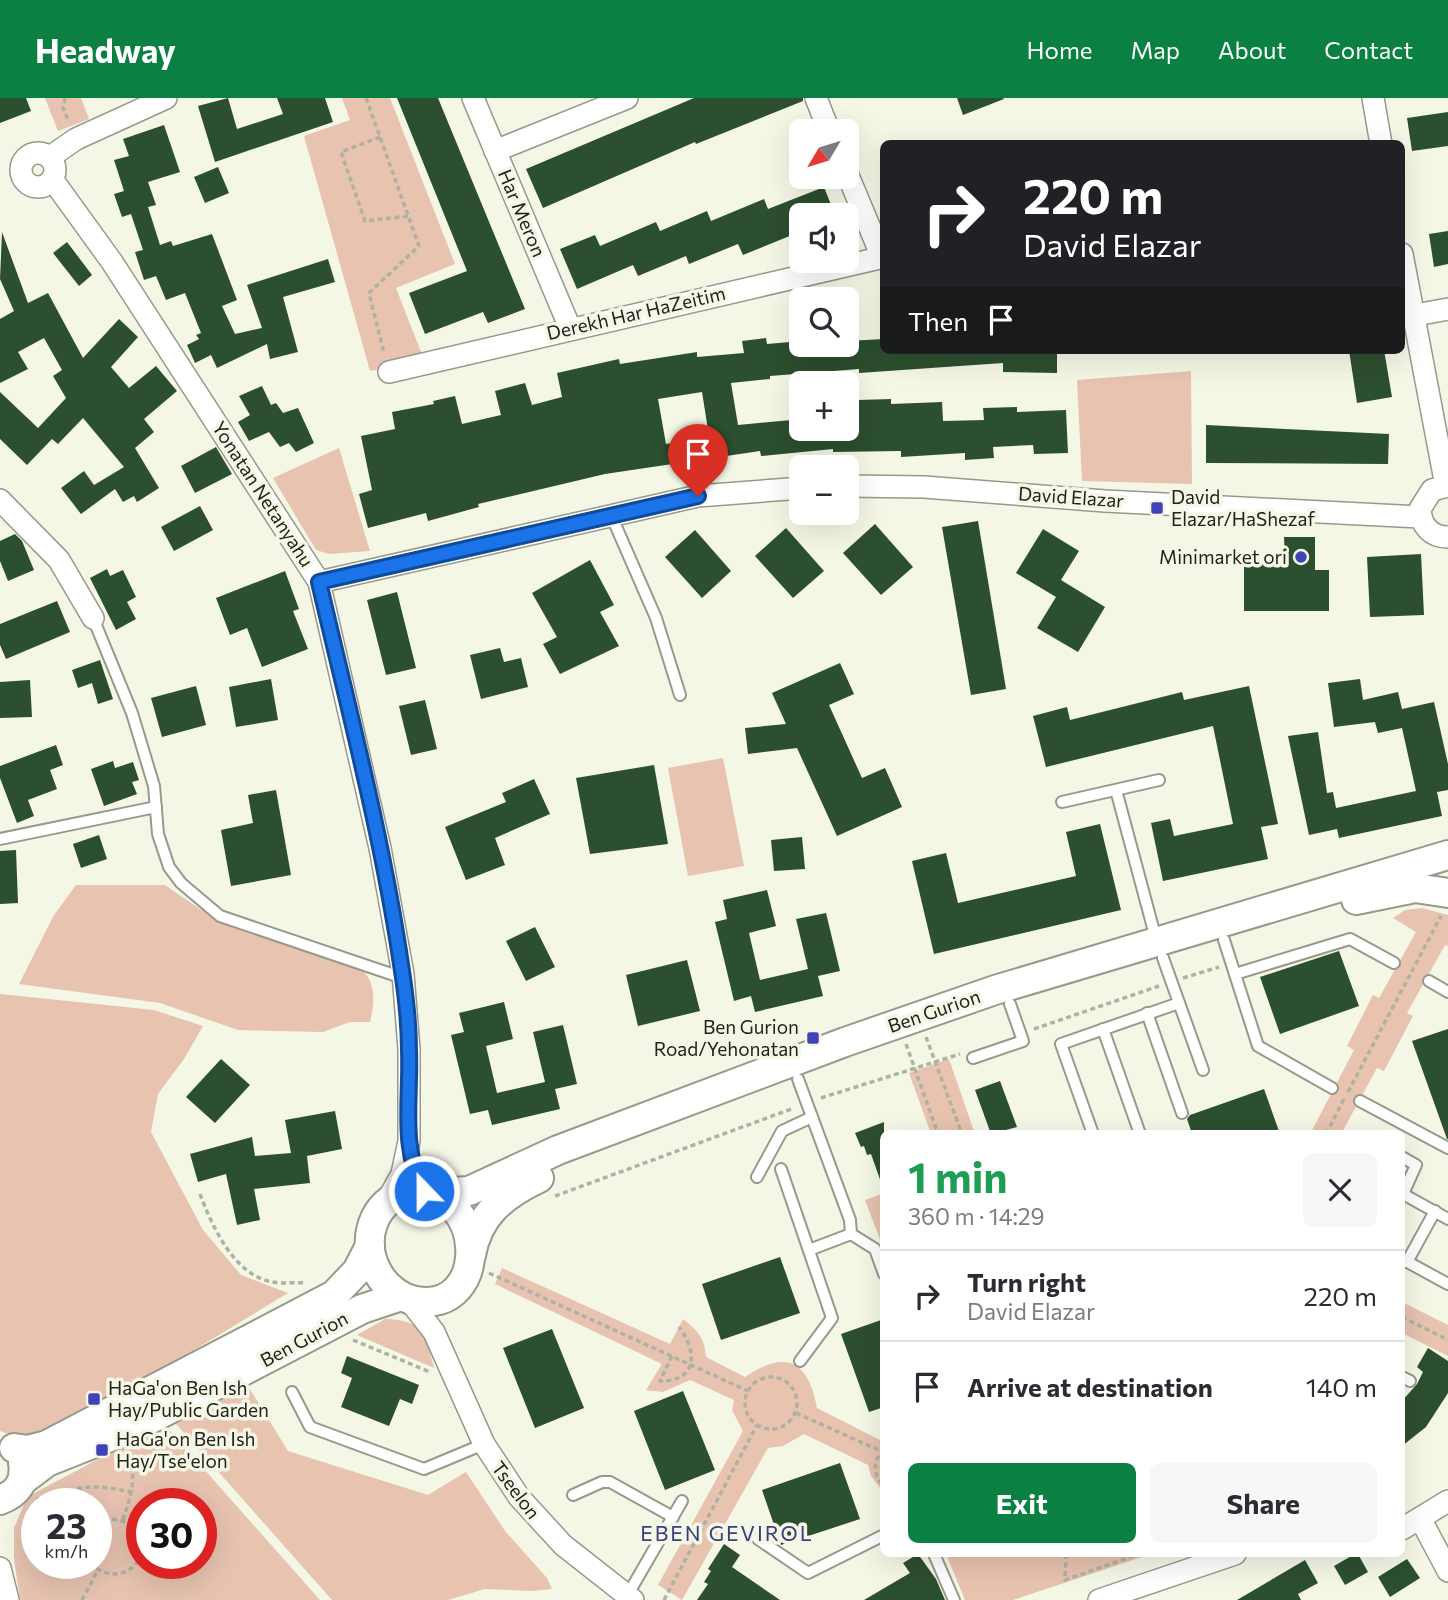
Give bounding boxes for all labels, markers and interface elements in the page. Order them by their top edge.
text: Headway [35,29,176,70]
text: Home [1027,35,1093,64]
text: Map [1131,35,1180,64]
text: About [1218,35,1286,64]
text: Contact [1324,35,1413,64]
north arrow [789,119,859,189]
map controls [789,119,859,525]
text: 220 m [1023,164,1163,224]
street label: Har Meron [494,165,551,260]
icon: right [908,168,999,259]
button: sound [789,203,859,273]
text: David Elazar [1023,224,1201,264]
street label: Derekh Har HaZeitim [544,281,727,344]
button: search [789,287,859,357]
icon: arrive [982,301,1020,339]
text: Then [908,305,968,336]
button: + [789,371,859,441]
street label: Yonatan Netanyahu [208,417,319,571]
pin [668,424,728,496]
icon: arrive [679,435,717,473]
button: − [789,455,859,525]
street label: David Elazar [1017,481,1125,512]
place label: David Elazar/HaShezaf [1171,485,1315,530]
marker: David Elazar/HaShezaf [1149,500,1165,516]
place label: Minimarket ori [1159,545,1287,568]
marker: Minimarket ori [1293,549,1309,565]
street label: Ben Gurion [885,984,983,1037]
place label: Ben Gurion Road/Yehonatan [654,1015,799,1060]
marker: Ben Gurion Road/Yehonatan [805,1030,821,1046]
text: 1 min [908,1150,1008,1202]
button: close [1303,1153,1377,1227]
position arrow [387,1154,461,1228]
text: 360 m · 14:29 [908,1202,1045,1230]
text: Turn right [967,1266,1086,1297]
icon: right [908,1277,946,1315]
text: 220 m [1304,1280,1377,1311]
text: David Elazar [967,1297,1095,1325]
street label: Ben Gurion [256,1306,352,1371]
icon: arrive [908,1368,946,1406]
text: Arrive at destination [967,1371,1213,1402]
text: 140 m [1306,1371,1377,1402]
place label: HaGa'on Ben Ish Hay/Public Garden [108,1376,269,1421]
marker: HaGa'on Ben Ish Hay/Public Garden [86,1391,102,1407]
place label: HaGa'on Ben Ish Hay/Tse'elon [116,1427,255,1472]
marker: HaGa'on Ben Ish Hay/Tse'elon [94,1442,110,1458]
street label: Tseelon [487,1456,546,1523]
button: Exit [908,1463,1136,1543]
button: Share [1150,1463,1377,1543]
speed limit sign: 30 [126,1488,217,1579]
text: 23 [46,1503,87,1546]
district label: EBEN GEVIROL [640,1520,814,1545]
text: km/h [45,1540,88,1562]

